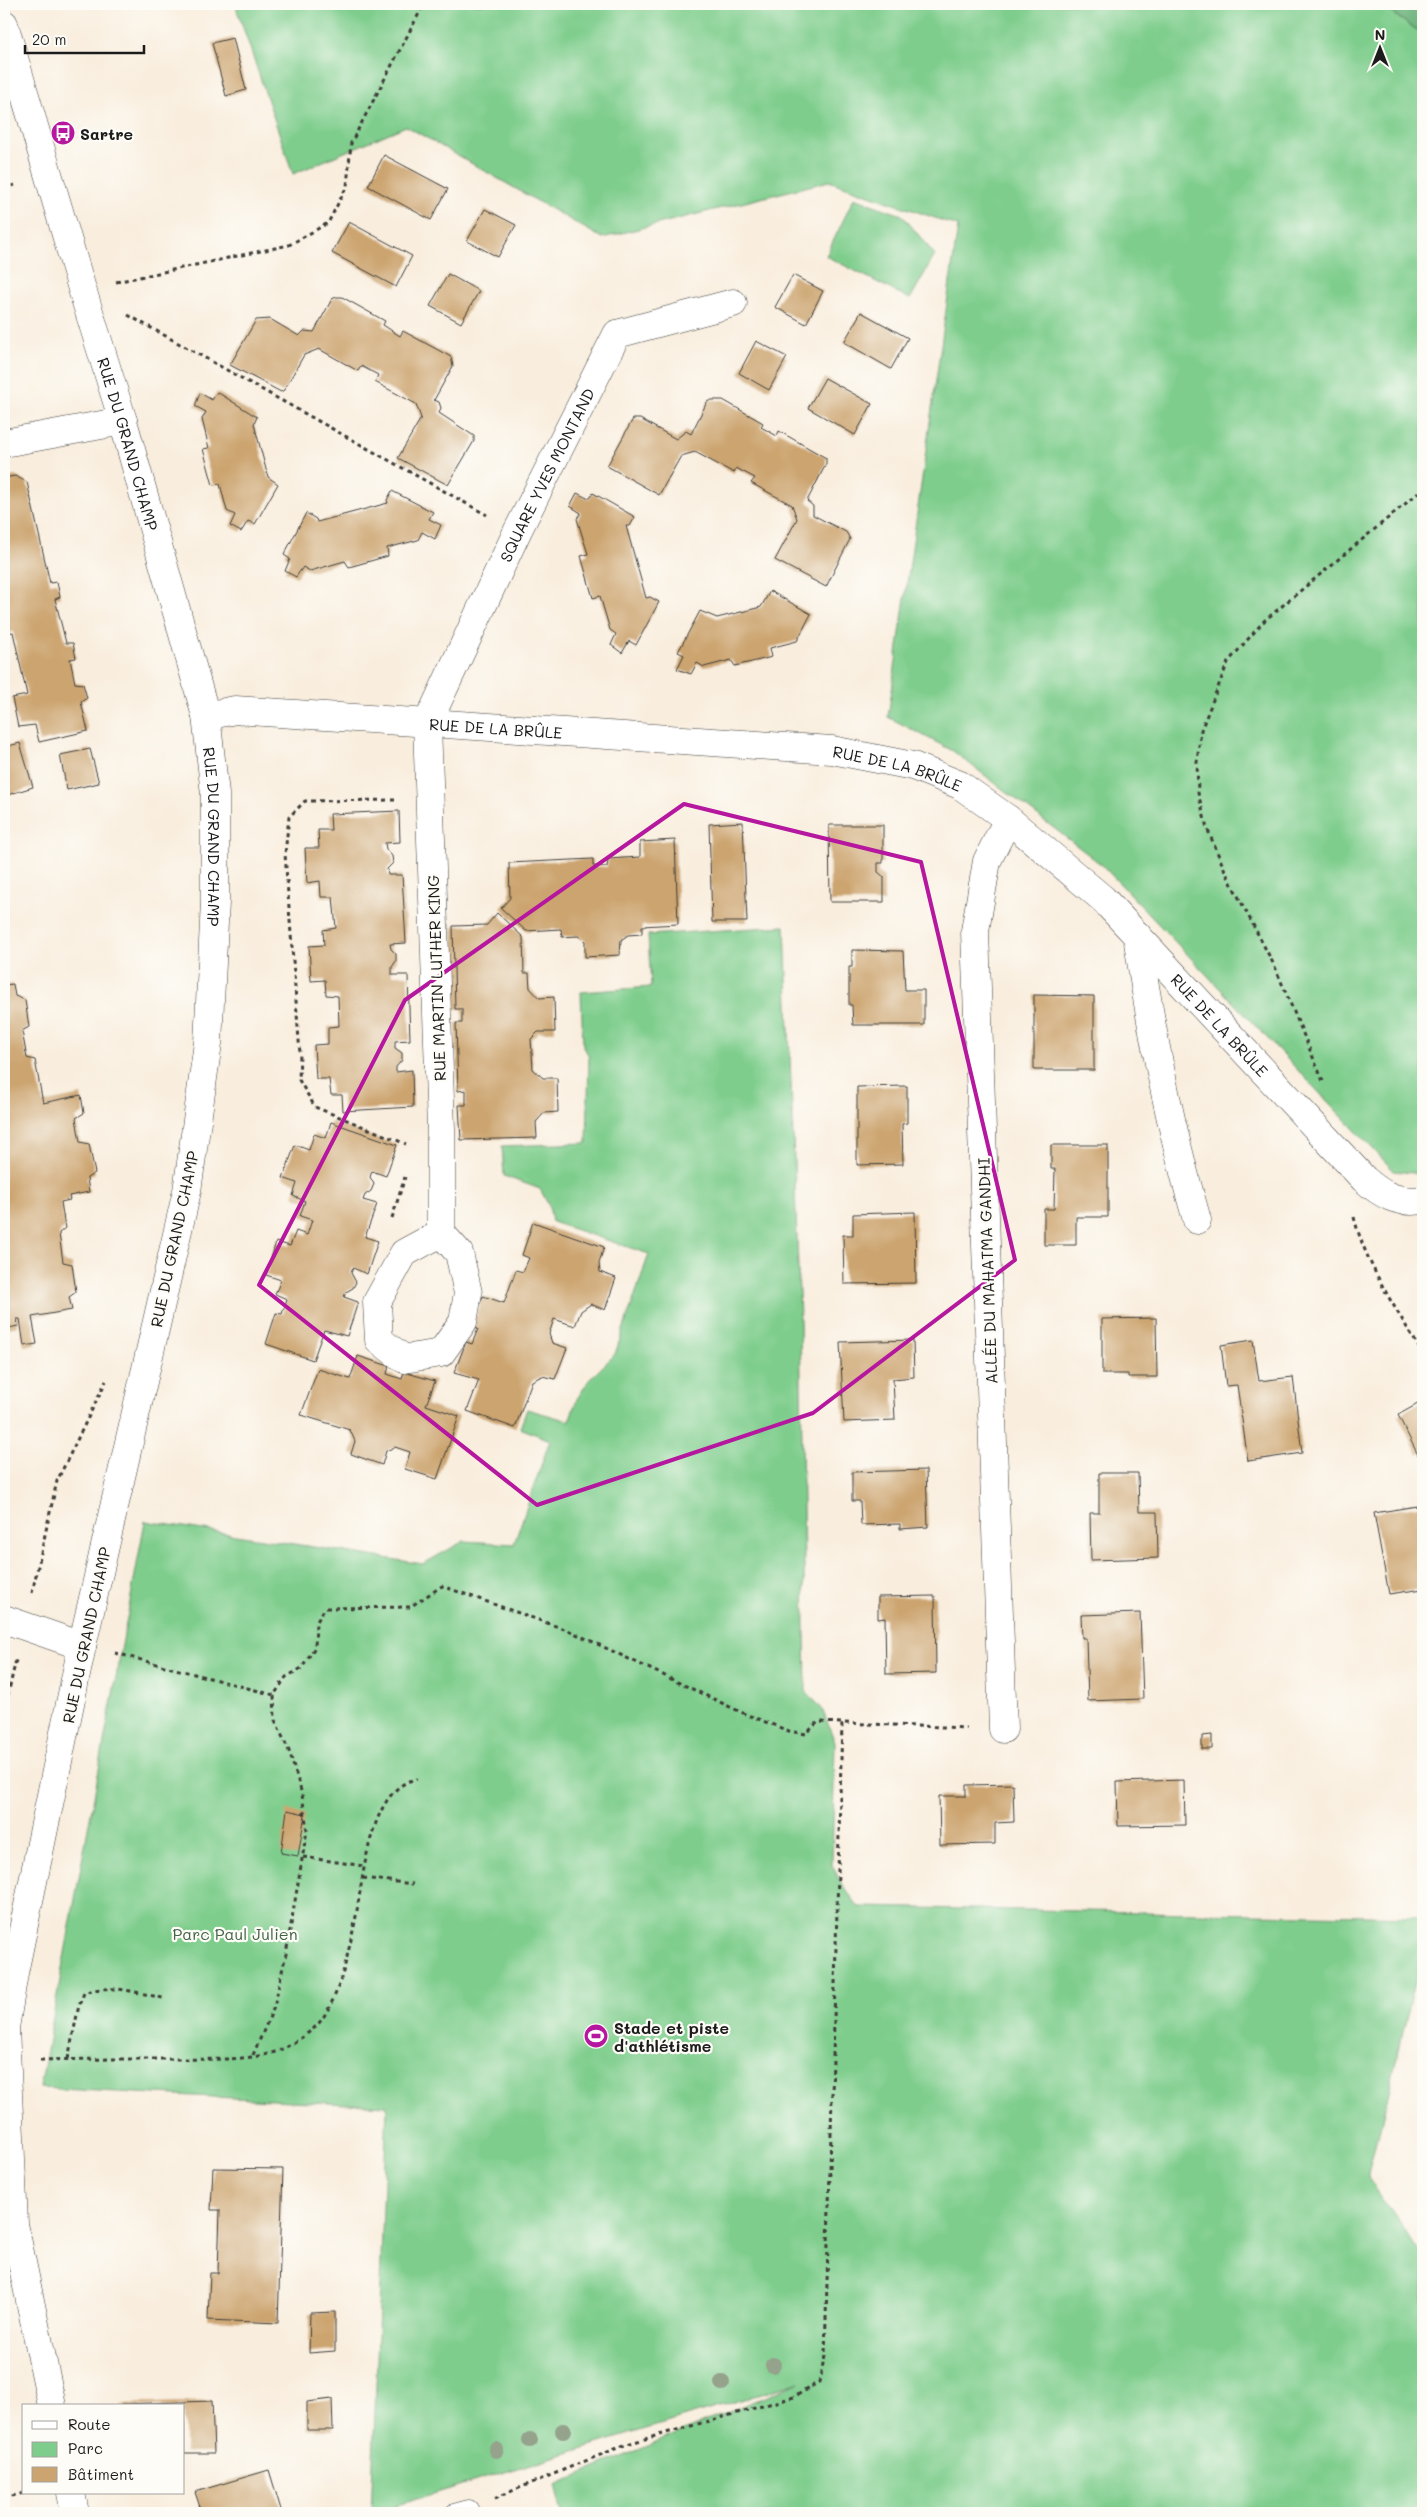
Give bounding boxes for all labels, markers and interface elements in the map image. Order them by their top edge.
scale bar [25,22,144,54]
north arrow [1354,22,1404,72]
text: N [1375,25,1385,44]
text: 20 m [32,29,66,49]
bus stop icon: Sartre [50,120,76,146]
place label: Sartre [80,123,133,144]
street label: RUE DU GRAND CHAMP [93,355,164,533]
street label: SQUARE YVES MONTAND [494,384,599,565]
street label: RUE DE LA BRÛLE [428,713,563,742]
street label: RUE DE LA BRÛLE [831,740,965,795]
street label: RUE DU GRAND CHAMP [199,746,226,927]
street label: RUE MARTIN LUTHER KING [422,874,450,1082]
street label: RUE DE LA BRÛLE [1167,969,1273,1081]
street label: RUE DU GRAND CHAMP [145,1149,203,1329]
street label: ALLÉE DU MAHATMA GANDHI [973,1157,1001,1385]
street label: RUE DU GRAND CHAMP [57,1545,115,1725]
park label: Parc Paul Julien [172,1923,298,1944]
place label: Stade et piste d'athlétisme [614,2017,729,2056]
sports icon: Stade et piste d'athlétisme [583,2023,609,2049]
legend [22,2404,185,2494]
text: Route [68,2414,111,2434]
text: Parc [68,2438,103,2458]
text: Bâtiment [68,2464,134,2484]

